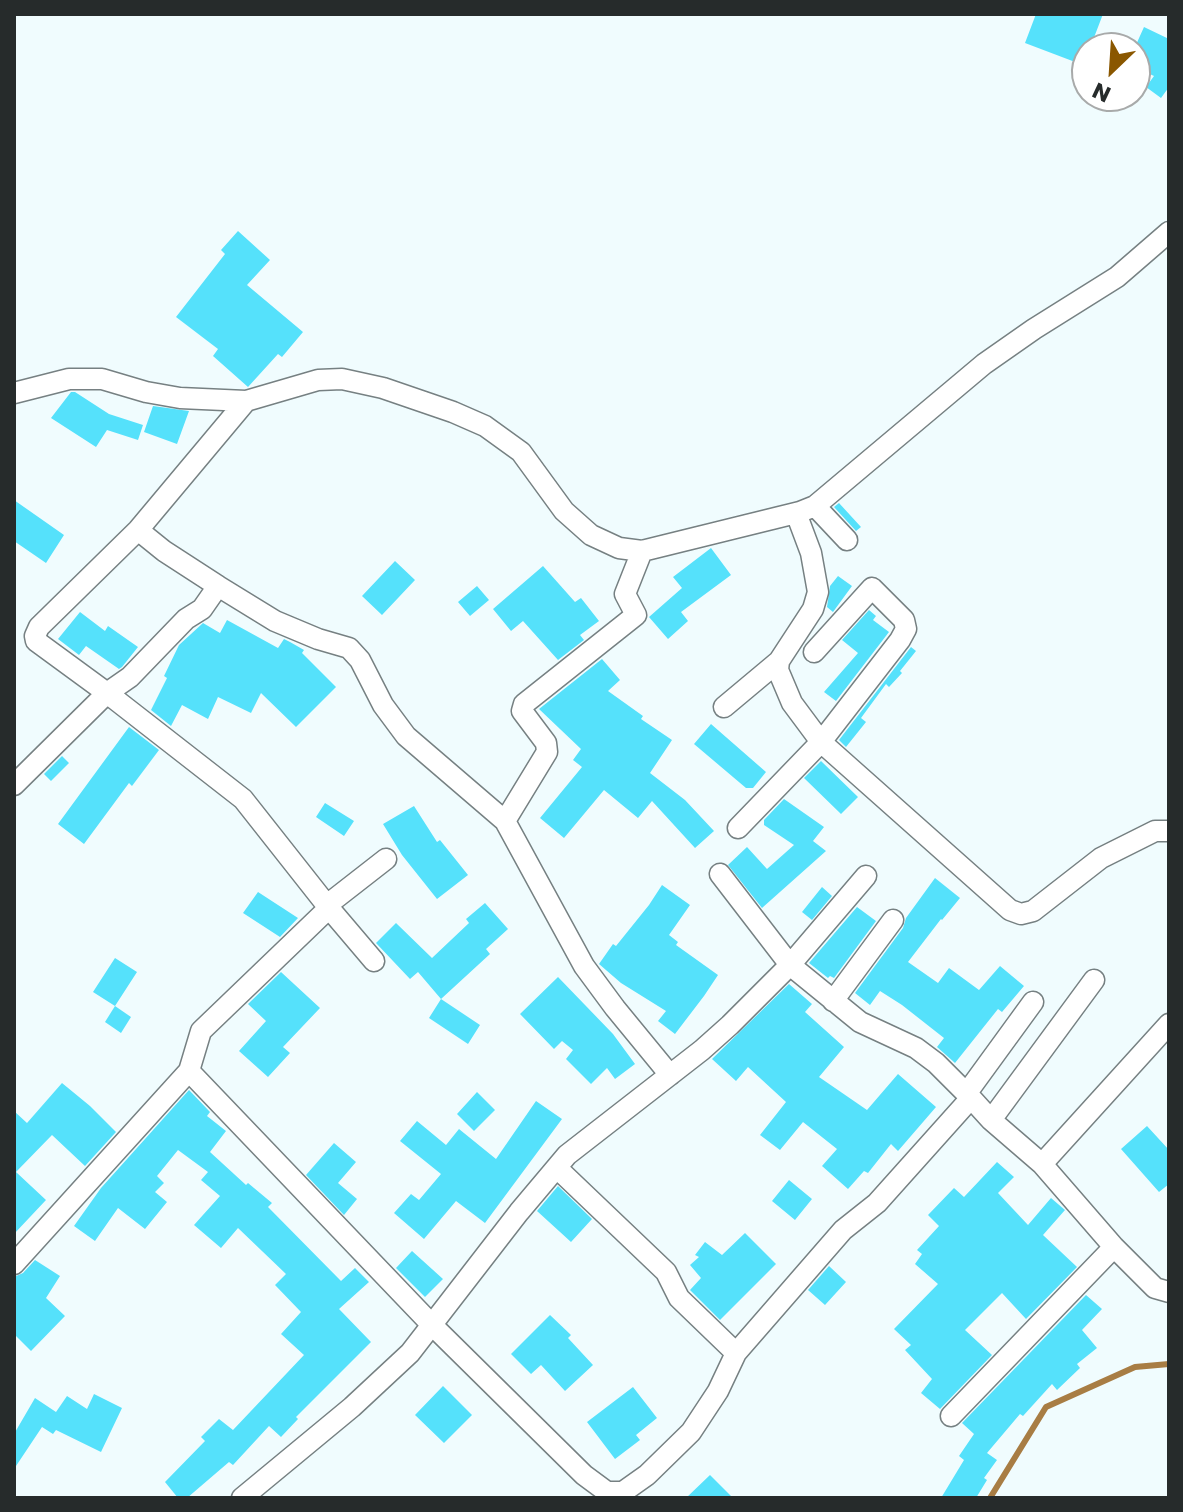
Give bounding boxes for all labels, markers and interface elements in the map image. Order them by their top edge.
north arrow [1071,32,1151,112]
text: N [1087,75,1116,110]

